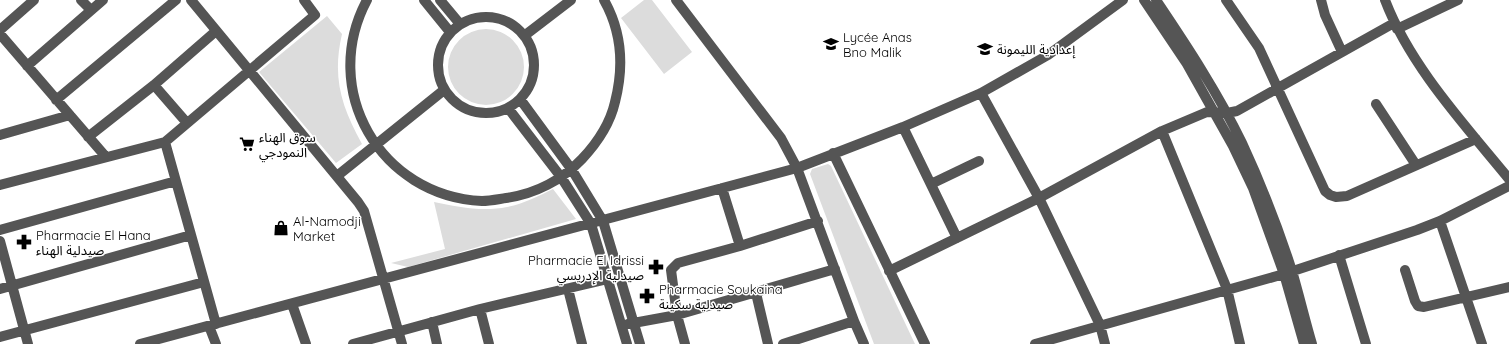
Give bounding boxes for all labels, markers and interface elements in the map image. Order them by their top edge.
place label: Lycée Anas Bno Malik [843,29,912,60]
school or university icon: Lycée Anas Bno Malik [822,35,840,53]
school or university icon: إعدادية الليمونة [976,40,994,58]
place label: إعدادية الليمونة [997,41,1075,59]
place label: سوق الهناء النمودجي [259,129,316,163]
supermarket icon: سوق الهناء النمودجي [238,135,256,153]
place label: Al-Namodji Market [293,213,361,244]
shop icon: Al-Namodji Market [272,219,290,237]
place label: Pharmacie El Hana صيدلية الهناء [36,227,151,259]
pharmacy icon: Pharmacie El Hana صيدلية الهناء [15,233,33,251]
place label: Pharmacie El Idrissi صيدلية الإدريسي [528,252,644,286]
pharmacy icon: Pharmacie El Idrissi صيدلية الإدريسي [647,258,665,276]
place label: Pharmacie Soukaina صيدلية سكينة [659,281,783,312]
pharmacy icon: Pharmacie Soukaina صيدلية سكينة [638,287,656,305]

